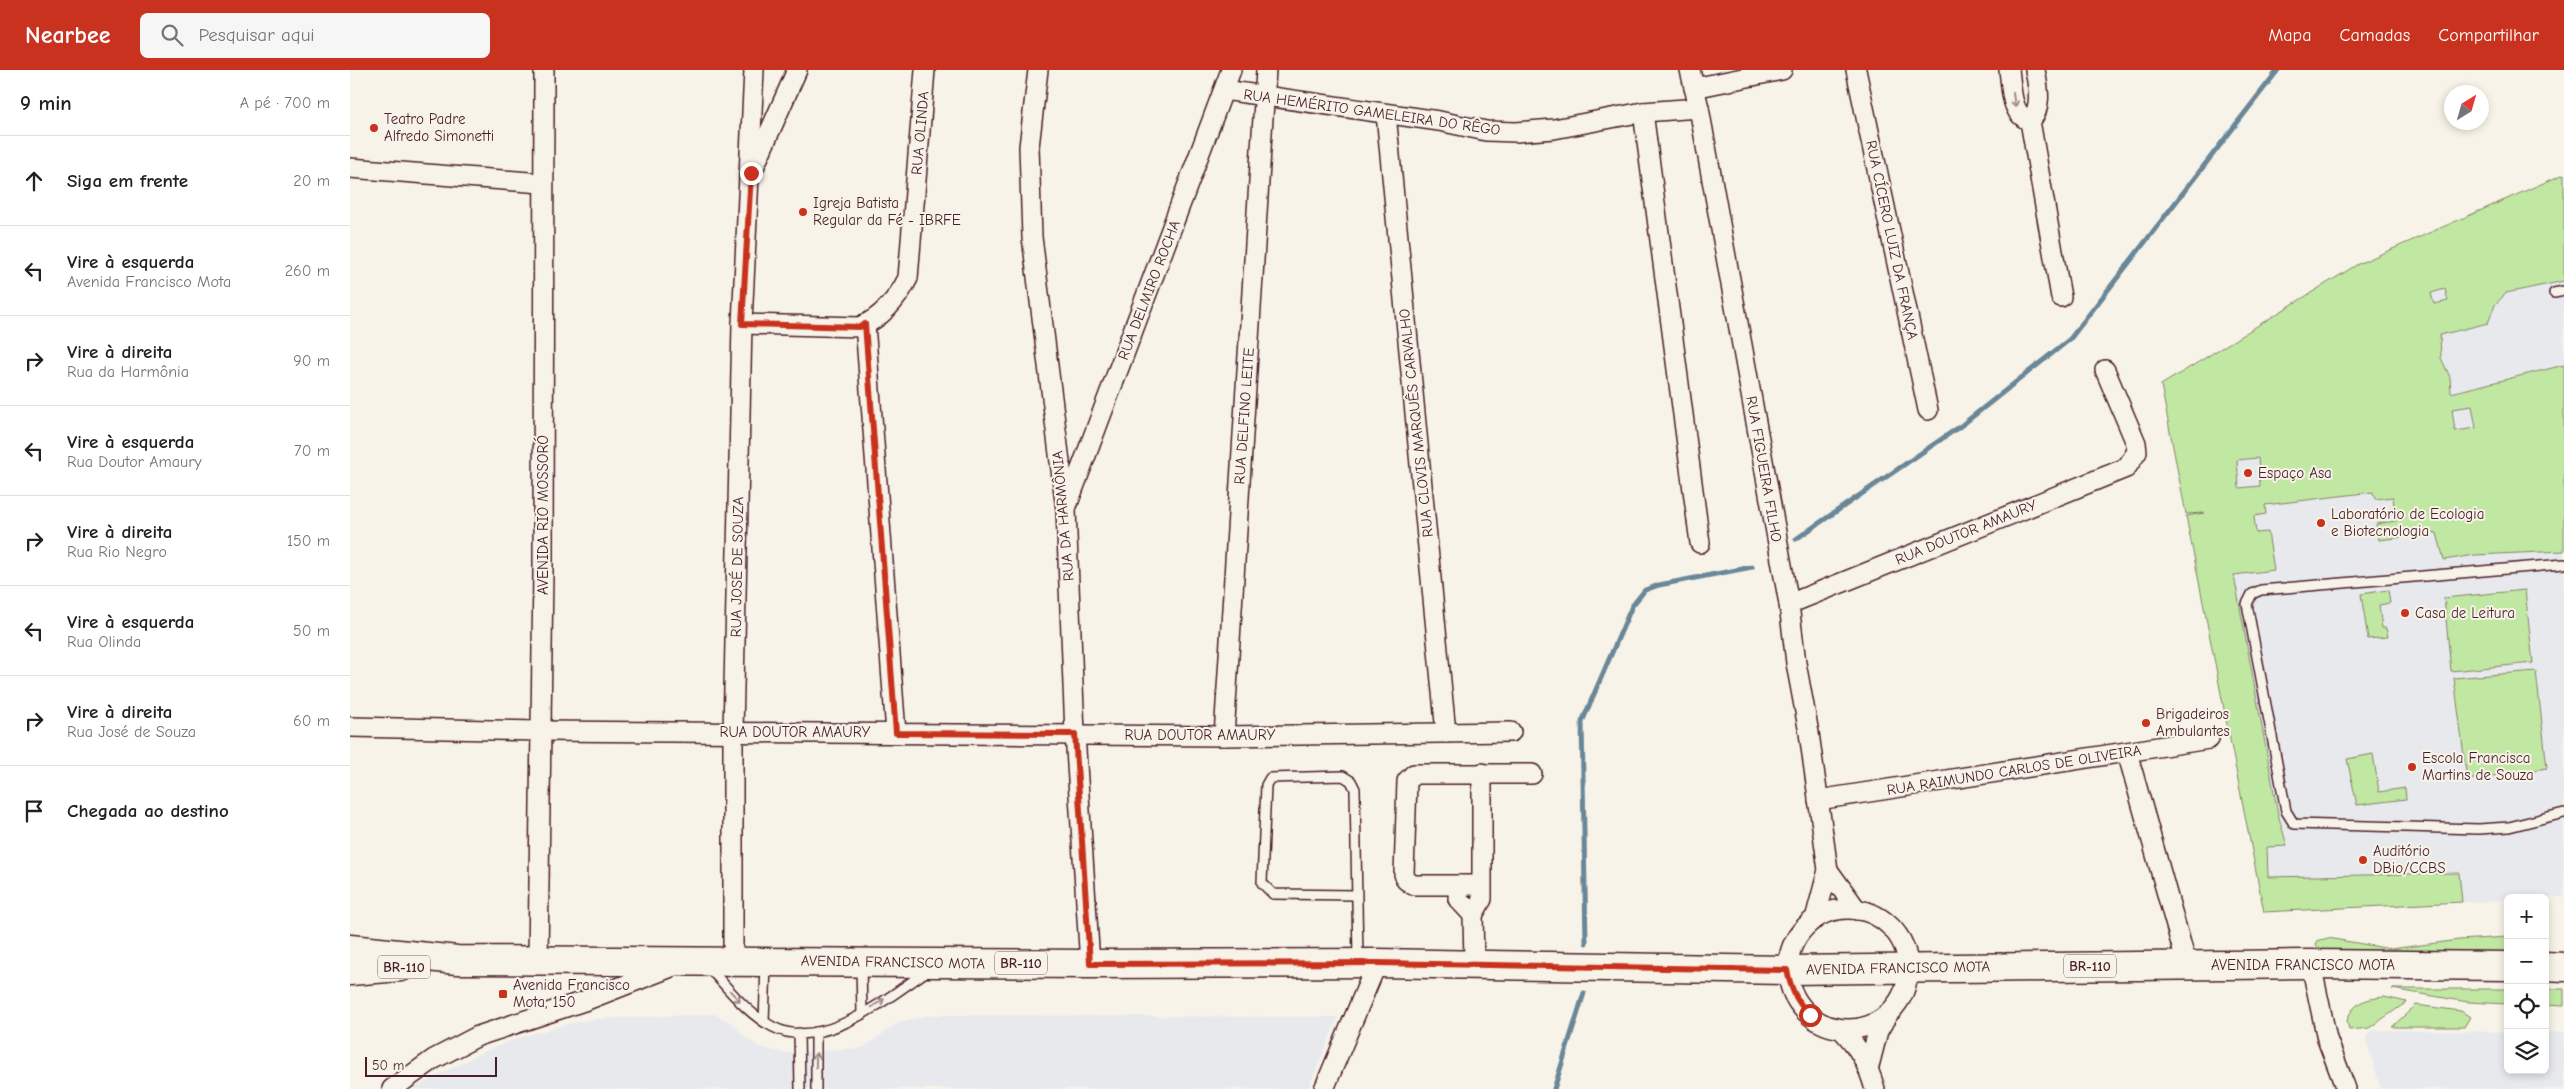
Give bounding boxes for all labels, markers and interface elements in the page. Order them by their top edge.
search box [140,13,490,58]
text: Nearbee [25,21,110,49]
icon: search [158,21,186,49]
text: Pesquisar aqui [198,24,315,46]
text: Mapa [2268,25,2311,46]
text: Camadas [2339,25,2410,46]
text: Compartilhar [2438,25,2539,46]
street label: RUA HEMÉRITO GAMELEIRA DO RÊGO [1242,84,1502,139]
north arrow [2444,85,2489,130]
street label: RUA OLINDA [907,90,933,176]
text: 9 min [20,91,72,115]
one-way arrow [2009,91,2019,107]
text: A pé · 700 m [240,94,330,112]
place label: Teatro Padre Alfredo Simonetti [384,110,494,145]
marker: Teatro Padre Alfredo Simonetti [368,122,380,134]
street label: RUA CÍCERO LUIZ DA FRANÇA [1862,138,1923,342]
route end [740,162,763,185]
icon: ahead [20,167,48,195]
text: Siga em frente [67,170,188,192]
text: 20 m [293,172,330,190]
place label: Igreja Batista Regular da Fé - IBRFE [813,194,961,229]
marker: Igreja Batista Regular da Fé - IBRFE [797,206,809,218]
street label: RUA DELMIRO ROCHA [1114,217,1184,362]
text: Vire à esquerda [67,251,194,273]
icon: left [20,257,48,285]
text: 260 m [285,262,330,280]
text: Avenida Francisco Mota [67,273,231,291]
street label: RUA CLOVIS MARQUÊS CARVALHO [1394,308,1437,538]
text: Vire à direita [67,341,172,363]
icon: right [20,347,48,375]
street label: RUA DELFINO LEITE [1230,347,1258,485]
text: 90 m [293,352,330,370]
text: Rua da Harmônia [67,363,189,381]
street label: RUA FIGUEIRA FILHO [1742,394,1786,544]
text: Vire à esquerda [67,431,194,453]
street label: AVENIDA RIO MOSSORÓ [533,435,552,595]
icon: left [20,437,48,465]
text: 70 m [294,442,330,460]
street label: RUA DA HARMÔNIA [1047,450,1078,582]
text: Rua Doutor Amaury [67,453,202,471]
place label: Espaço Asa [2258,464,2332,482]
marker: Espaço Asa [2242,467,2254,479]
street label: RUA DOUTOR AMAURY [1893,495,2039,569]
street label: RUA JOSÉ DE SOUZA [726,496,747,638]
place label: Laboratório de Ecologia e Biotecnologia [2331,505,2484,540]
marker: Laboratório de Ecologia e Biotecnologia [2315,517,2327,529]
text: Vire à direita [67,521,172,543]
icon: right [20,527,48,555]
text: 150 m [287,532,330,550]
text: Rua Rio Negro [67,543,167,561]
place label: Casa de Leitura [2415,604,2515,622]
marker: Casa de Leitura [2399,607,2411,619]
text: Vire à esquerda [67,611,194,633]
icon: left [20,617,48,645]
text: 50 m [293,622,330,640]
text: Rua Olinda [67,633,141,651]
text: Vire à direita [67,701,172,723]
place label: Brigadeiros Ambulantes [2156,705,2230,740]
icon: right [20,707,48,735]
text: 60 m [293,712,330,730]
marker: Brigadeiros Ambulantes [2140,717,2152,729]
text: Rua José de Souza [67,723,196,741]
street label: RUA DOUTOR AMAURY [719,723,871,741]
street label: RUA DOUTOR AMAURY [1124,726,1276,744]
street label: RUA RAIMUNDO CARLOS DE OLIVEIRA [1886,741,2143,799]
place label: Escola Francisca Martins de Souza [2422,749,2534,784]
marker: Escola Francisca Martins de Souza [2406,761,2418,773]
icon: arrive [20,797,48,825]
text: Chegada ao destino [67,800,229,822]
place label: Auditório DBio/CCBS [2373,842,2446,877]
marker: Auditório DBio/CCBS [2357,854,2369,866]
map controls [2504,894,2549,1074]
button: + [2504,894,2549,939]
button: − [2504,939,2549,984]
street label: AVENIDA FRANCISCO MOTA [801,951,985,973]
road number: BR-110 [995,951,1047,974]
road number: BR-110 [2064,954,2116,978]
road number: BR-110 [378,956,430,979]
street label: AVENIDA FRANCISCO MOTA [2211,956,2395,974]
street label: AVENIDA FRANCISCO MOTA [1806,957,1990,979]
place label: Avenida Francisco Mota, 150 [513,976,630,1011]
button: locate [2504,984,2549,1029]
marker: Avenida Francisco Mota, 150 [497,988,509,1000]
one-way arrow [729,989,741,1002]
one-way arrow [871,998,885,1009]
route start [1799,1004,1822,1027]
button: layers [2504,1029,2549,1074]
one-way arrow [811,1053,821,1069]
scale bar [365,1054,498,1077]
text: 50 m [372,1057,404,1074]

